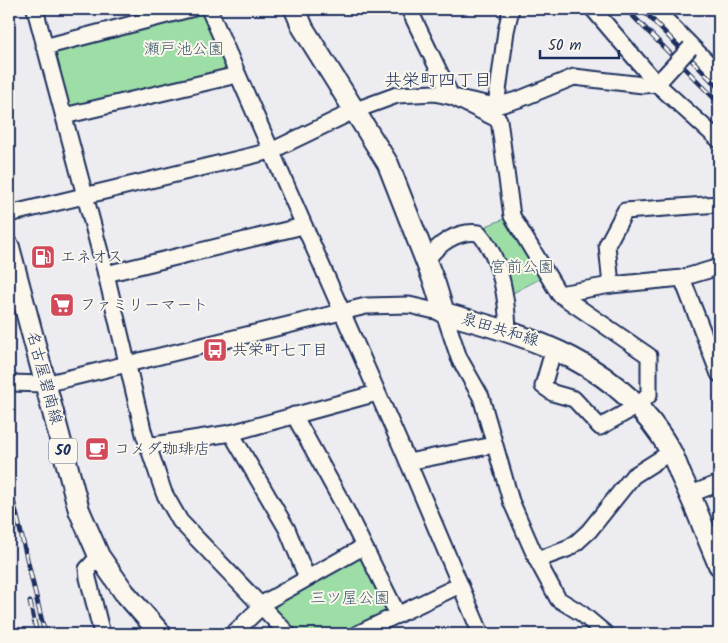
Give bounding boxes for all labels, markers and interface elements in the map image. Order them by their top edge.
scale bar [540,28,619,60]
text: 50 m [548,34,582,58]
park label: 瀬戸池公園 [144,37,224,62]
district label: 共栄町四丁目 [384,67,492,96]
fuel station icon: エネオス [30,244,56,270]
place label: エネオス [60,245,123,270]
park label: 宮前公園 [490,255,554,280]
supermarket icon: ファミリーマート [49,292,75,318]
place label: ファミリーマート [80,293,208,318]
street label: 泉田共和線 [458,306,542,354]
street label: 名古屋碧南線 [20,328,68,428]
bus stop icon: 共栄町七丁目 [202,337,228,363]
place label: 共栄町七丁目 [232,338,328,363]
cafe icon: コメダ珈琲店 [84,436,110,462]
place label: コメダ珈琲店 [114,437,210,462]
road number: 50 [49,438,77,464]
park label: 三ツ屋公園 [310,586,390,611]

